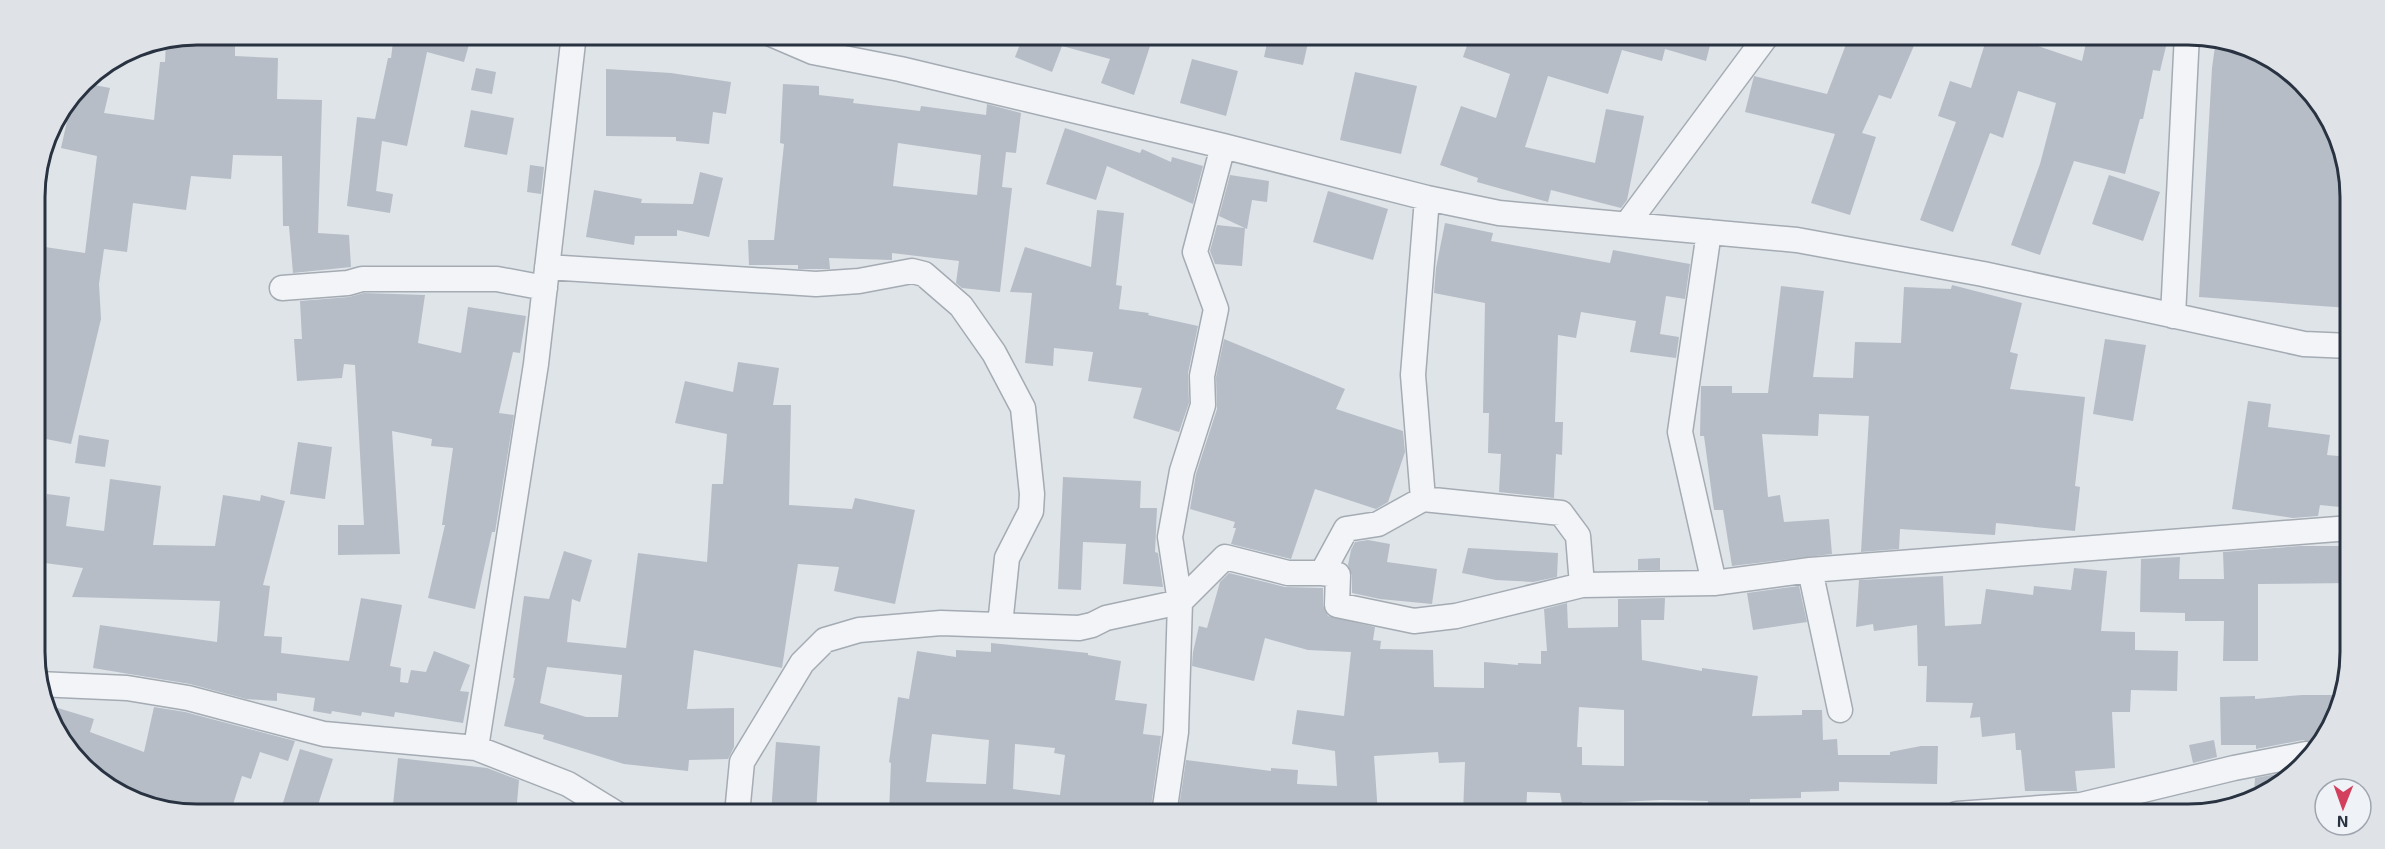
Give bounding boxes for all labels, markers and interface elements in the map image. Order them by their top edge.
north arrow [2313,777,2373,837]
text: N [2337,813,2349,832]

